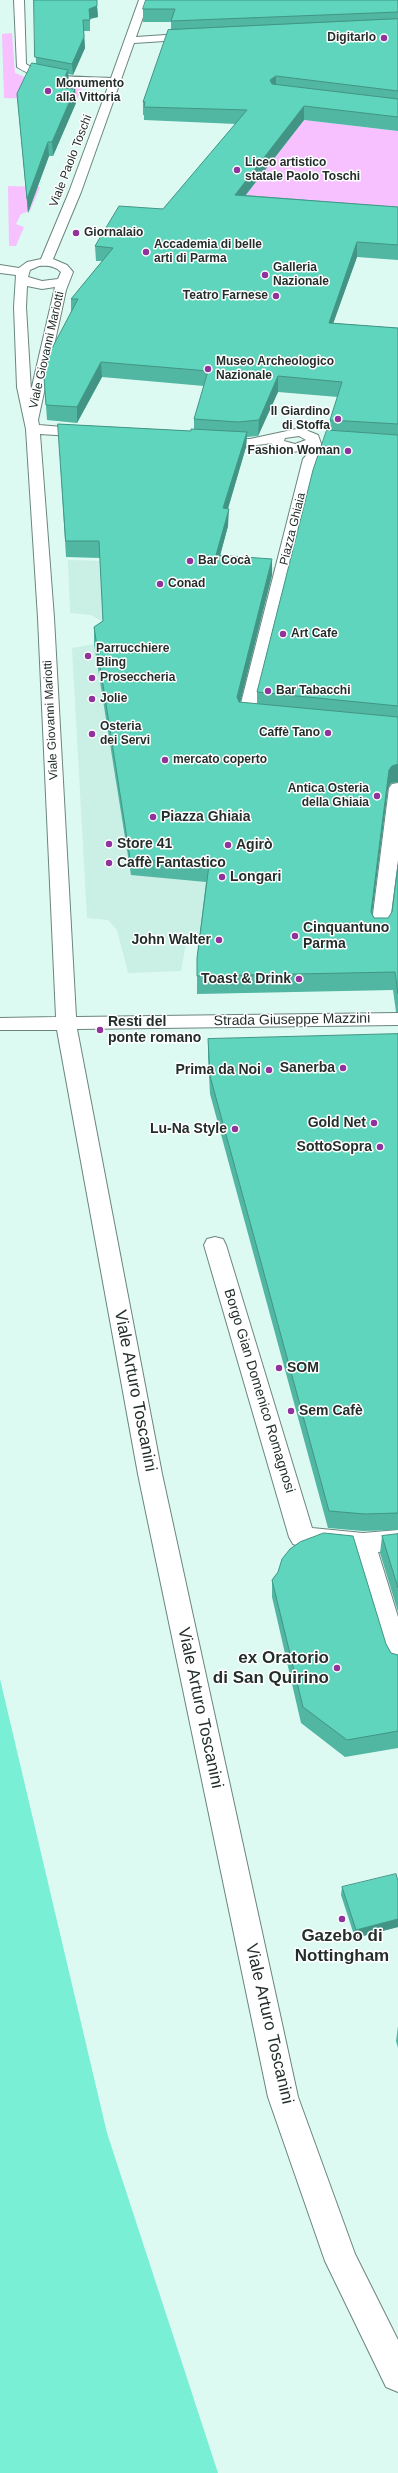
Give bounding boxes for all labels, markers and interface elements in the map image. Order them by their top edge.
place label: Digitarlo [327,31,376,45]
marker: Digitarlo [379,33,389,43]
place label: Monumento alla Vittoria [56,77,124,105]
marker: Monumento alla Vittoria [43,86,53,96]
street label: Viale Paolo Toschi [47,113,95,209]
place label: Liceo artistico statale Paolo Toschi [245,156,360,184]
marker: Liceo artistico statale Paolo Toschi [232,165,242,175]
place label: Giornalaio [84,226,143,240]
marker: Giornalaio [71,228,81,238]
place label: Accademia di belle arti di Parma [154,238,262,266]
marker: Accademia di belle arti di Parma [141,247,151,257]
place label: Galleria Nazionale [273,261,329,289]
marker: Galleria Nazionale [260,270,270,280]
place label: Teatro Farnese [183,289,268,303]
street label: Viale Giovanni Mariotti [27,290,67,410]
marker: Teatro Farnese [271,291,281,301]
place label: Museo Archeologico Nazionale [216,355,334,383]
marker: Museo Archeologico Nazionale [203,364,213,374]
place label: Il Giardino di Stoffa [271,405,330,433]
marker: Il Giardino di Stoffa [333,414,343,424]
place label: Fashion Woman [248,444,340,458]
marker: Fashion Woman [343,446,353,456]
street label: Piazza Ghiaia [277,491,309,567]
place label: Bar Cocà [198,554,251,568]
marker: Bar Cocà [185,556,195,566]
place label: Conad [168,577,205,591]
marker: Conad [155,579,165,589]
place label: Art Cafe [291,627,338,641]
marker: Art Cafe [278,629,288,639]
place label: Parrucchiere Bling [96,642,169,670]
marker: Parrucchiere Bling [83,651,93,661]
street label: Viale Giovanni Mariotti [41,660,61,780]
place label: Proseccheria [100,671,175,685]
marker: Proseccheria [87,673,97,683]
place label: Bar Tabacchi [276,684,350,698]
marker: Bar Tabacchi [263,686,273,696]
place label: Jolie [100,692,127,706]
marker: Jolie [87,694,97,704]
place label: Osteria dei Servi [100,720,150,748]
place label: Caffè Tano [259,726,320,740]
marker: Caffè Tano [323,728,333,738]
marker: Osteria dei Servi [87,729,97,739]
place label: mercato coperto [173,753,267,767]
marker: mercato coperto [160,755,170,765]
place label: Antica Osteria della Ghiaia [288,782,369,810]
marker: Antica Osteria della Ghiaia [372,791,382,801]
place label: Piazza Ghiaia [161,809,250,825]
marker: Piazza Ghiaia [148,812,158,822]
place label: Store 41 [117,836,172,852]
place label: Agirò [236,837,273,853]
marker: Store 41 [104,839,114,849]
marker: Agirò [223,840,233,850]
place label: Caffè Fantastico [117,855,226,871]
marker: Caffè Fantastico [104,858,114,868]
place label: Longari [230,869,281,885]
marker: Longari [217,872,227,882]
place label: Cinquantuno Parma [303,920,389,952]
marker: Cinquantuno Parma [290,931,300,941]
place label: John Walter [131,932,211,948]
marker: John Walter [214,935,224,945]
place label: Toast & Drink [201,971,291,987]
marker: Toast & Drink [294,974,304,984]
street label: Strada Giuseppe Mazzini [214,1010,370,1030]
place label: Resti del ponte romano [108,1014,201,1046]
marker: Resti del ponte romano [95,1025,105,1035]
place label: Sanerba [280,1060,335,1076]
place label: Prima da Noi [175,1062,261,1078]
marker: Sanerba [338,1063,348,1073]
marker: Prima da Noi [264,1065,274,1075]
place label: Gold Net [308,1115,366,1131]
marker: Gold Net [369,1118,379,1128]
place label: Lu-Na Style [150,1121,227,1137]
marker: Lu-Na Style [230,1124,240,1134]
place label: SottoSopra [297,1139,372,1155]
marker: SottoSopra [375,1142,385,1152]
street label: Borgo Gian Domenico Romagnosi [220,1287,298,1495]
street label: Viale Arturo Toscanini [109,1309,161,1473]
place label: SOM [287,1360,319,1376]
marker: SOM [274,1363,284,1373]
place label: Sem Cafè [299,1403,363,1419]
marker: Sem Cafè [286,1406,296,1416]
street label: Viale Arturo Toscanini [173,1626,227,1790]
place label: ex Oratorio di San Quirino [213,1648,329,1688]
marker: ex Oratorio di San Quirino [332,1663,342,1673]
marker: Gazebo di Nottingham [337,1914,347,1924]
place label: Gazebo di Nottingham [295,1926,389,1966]
street label: Viale Arturo Toscanini [241,1942,297,2106]

